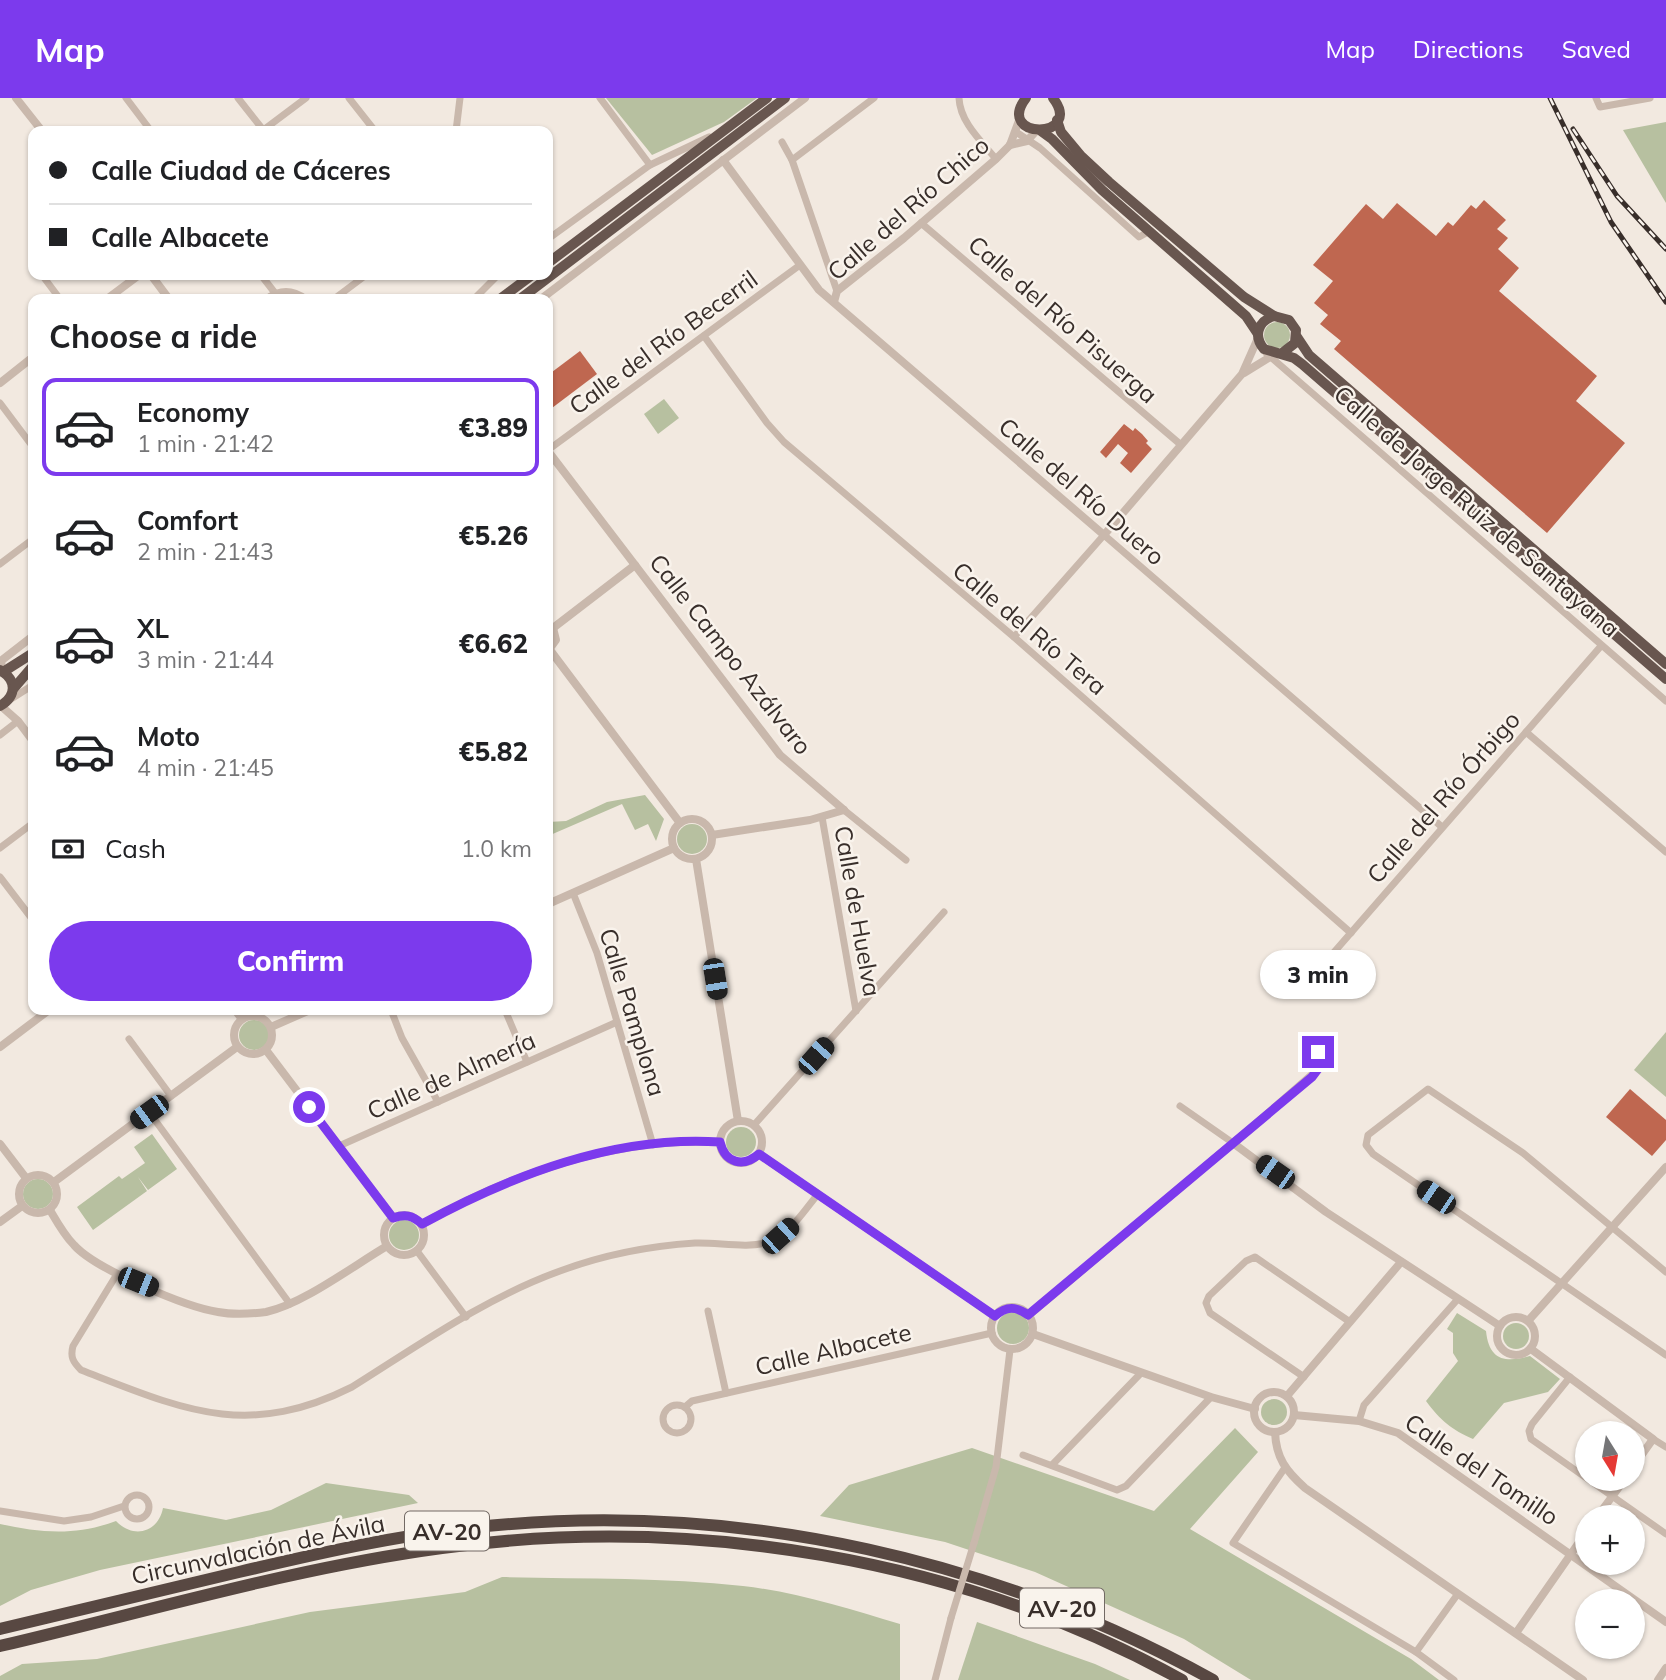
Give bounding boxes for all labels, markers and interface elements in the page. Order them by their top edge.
text: Map [35,29,105,70]
text: Map [1325,34,1375,64]
text: Directions [1413,34,1524,64]
text: Saved [1562,34,1631,64]
street label: Calle del Río Chico [821,130,995,286]
text: Calle Ciudad de Cáceres [91,154,391,187]
text: Calle Albacete [91,221,269,254]
street label: Calle del Río Pisuerga [962,229,1164,409]
street label: Calle del Río Becerril [563,264,763,420]
text: Choose a ride [49,316,257,356]
street label: Calle de Jorge Ruiz de Santayana [1328,379,1626,643]
icon: car [53,396,116,459]
text: Economy [137,396,249,429]
text: €3.89 [459,411,528,444]
street label: Calle del Río Duero [993,411,1171,571]
text: 1 min · 21:42 [137,429,274,458]
icon: car [53,504,116,567]
text: Comfort [137,504,238,537]
text: €5.26 [459,519,528,552]
text: 2 min · 21:43 [137,537,274,566]
street label: Calle Campo Azálvaro [643,548,819,760]
street label: Calle del Río Tera [947,555,1113,701]
icon: car [53,612,116,675]
text: XL [137,612,169,645]
text: €6.62 [459,627,528,660]
text: 3 min · 21:44 [137,645,274,674]
street label: Calle del Río Órbigo [1360,705,1526,889]
icon: car [53,720,116,783]
text: Moto [137,720,200,753]
text: €5.82 [459,735,528,768]
text: 4 min · 21:45 [137,753,274,782]
street label: Calle de Huelva [828,823,888,999]
icon: cash [49,830,87,868]
text: Cash [105,832,166,865]
text: 1.0 km [461,834,532,863]
button: Confirm [49,921,532,1001]
street label: Calle Pamplona [593,924,673,1100]
callout: 3 min [1260,950,1376,1000]
car [702,957,729,1001]
text: 3 min [1287,960,1349,989]
street label: Calle de Almería [362,1024,540,1126]
car [795,1033,838,1079]
route end [1302,1036,1334,1068]
car [126,1091,173,1133]
route start [293,1091,325,1123]
car [1252,1151,1299,1193]
car [1413,1177,1460,1217]
car [758,1214,803,1258]
car [115,1264,162,1300]
street label: Calle Albacete [752,1316,914,1382]
street label: Calle del Tomillo [1399,1407,1565,1531]
north arrow [1575,1421,1645,1491]
map controls [1575,1421,1645,1659]
button: + [1575,1505,1645,1575]
street label: Circunvalación de Ávila [129,1507,387,1591]
road number: AV-20 [405,1512,489,1550]
road number: AV-20 [1020,1588,1104,1628]
button: − [1575,1589,1645,1659]

